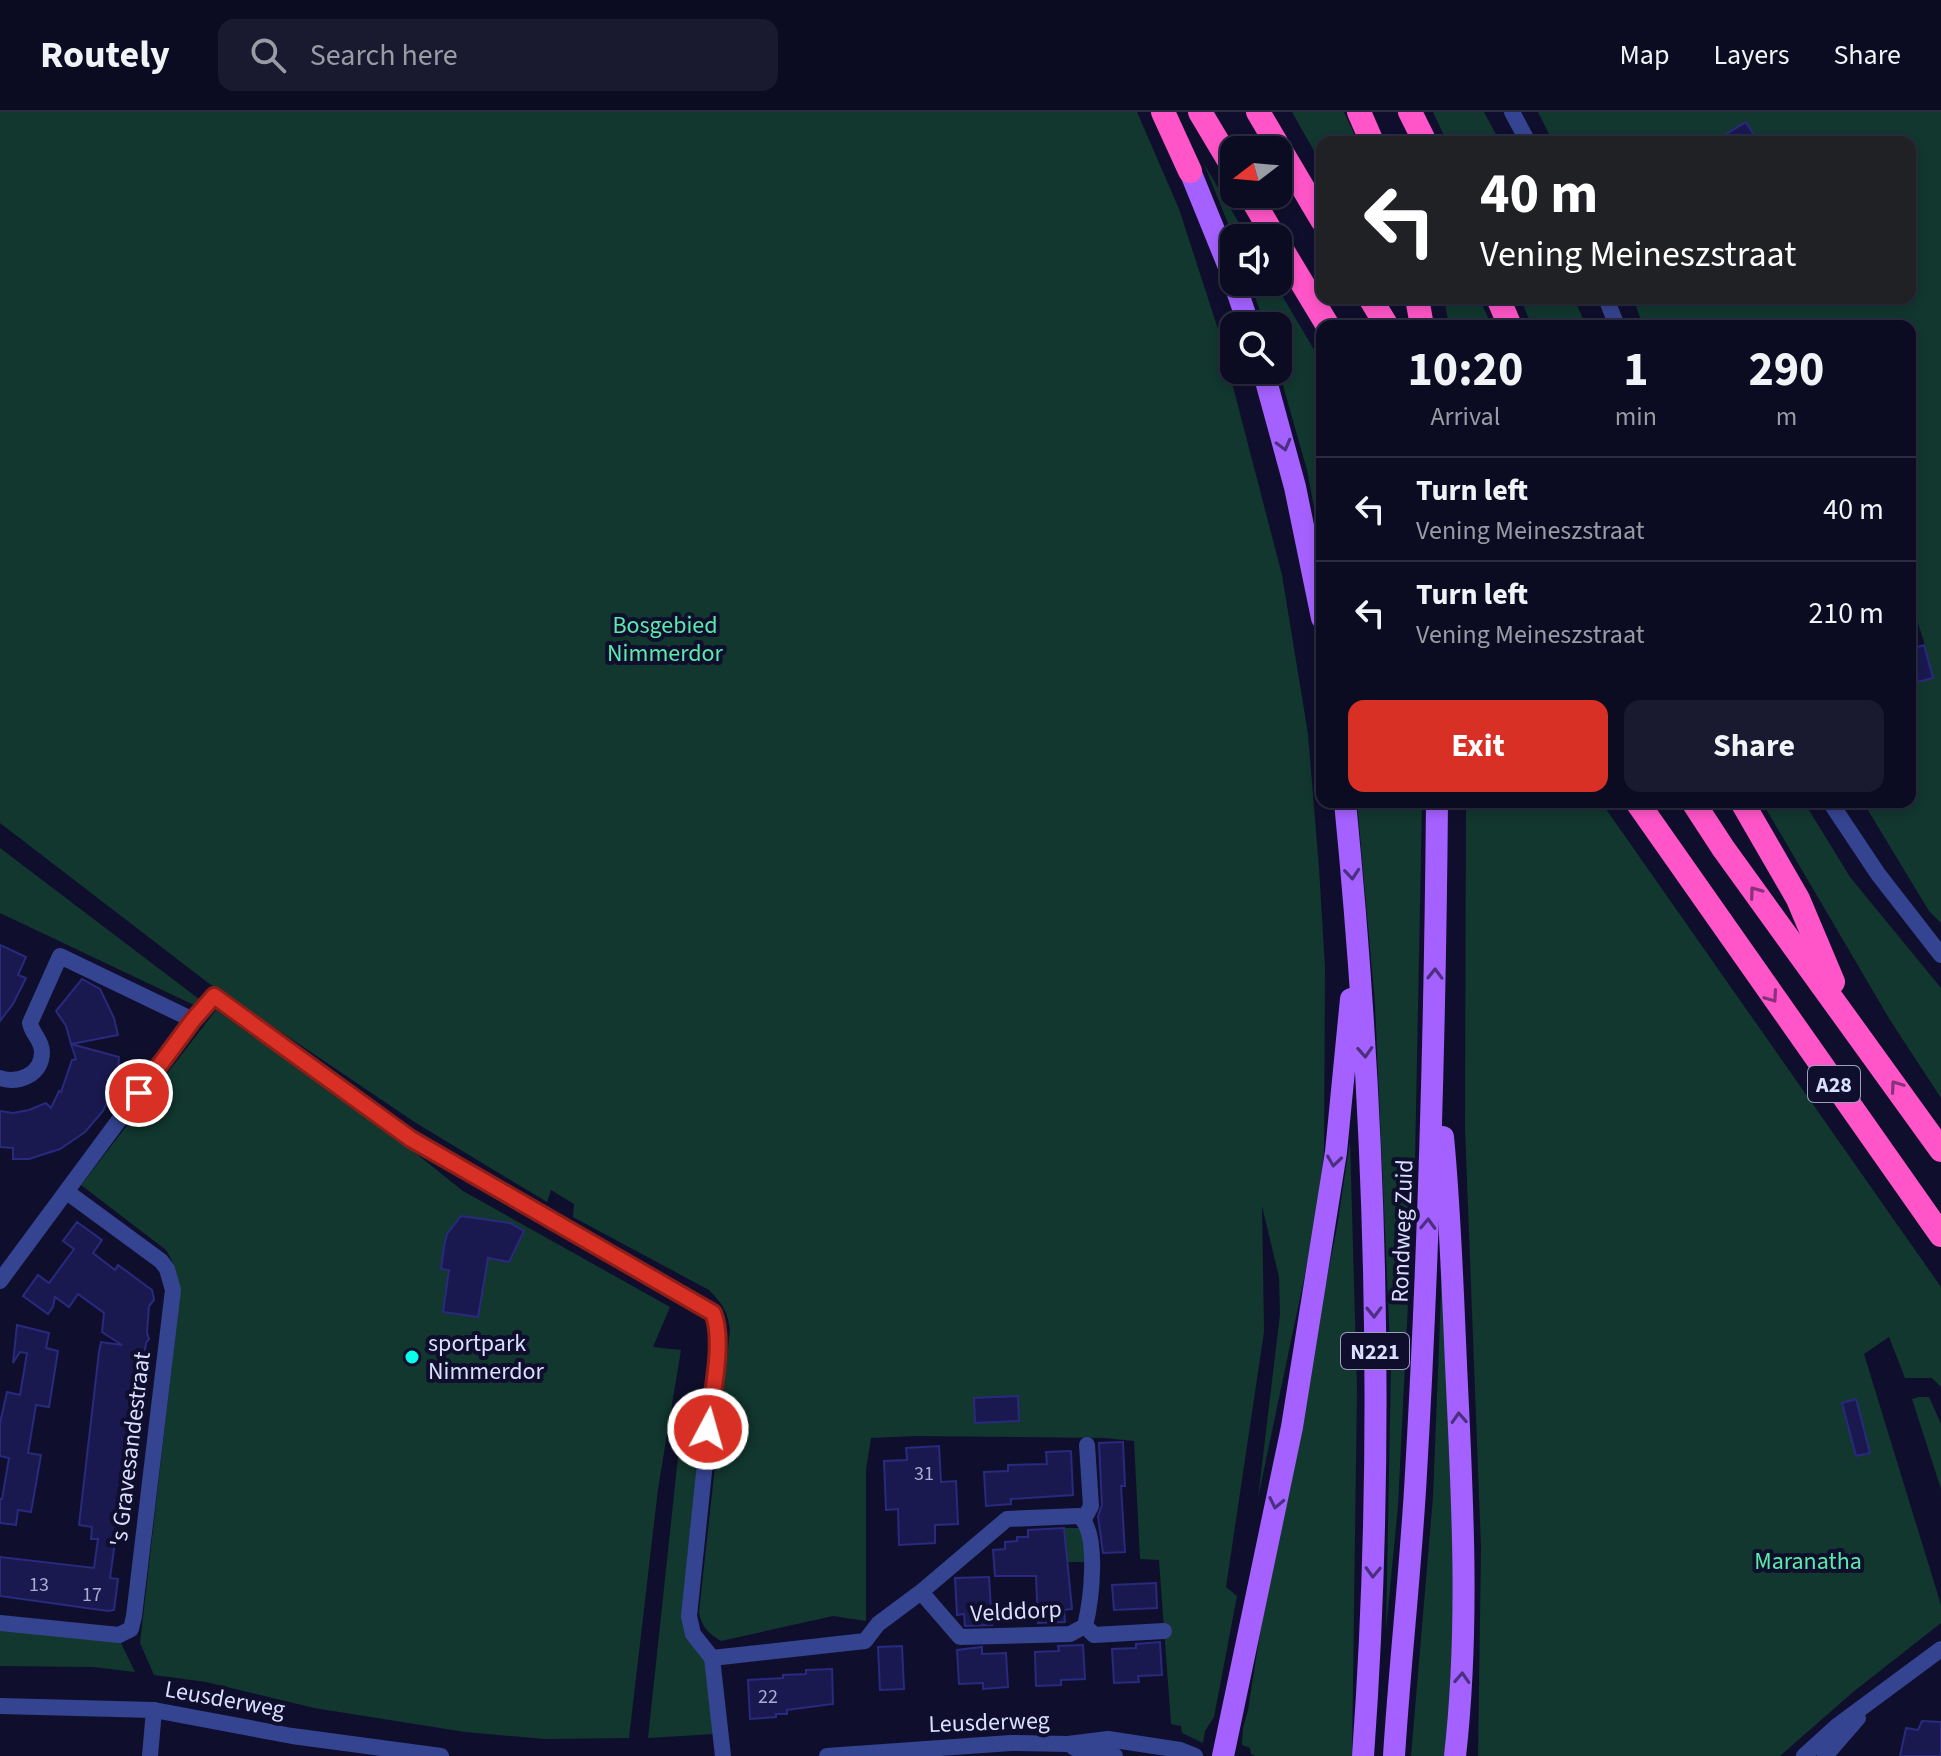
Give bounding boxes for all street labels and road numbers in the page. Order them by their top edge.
road number: A28 [1808,1066,1860,1102]
street label: Rondweg Zuid [1383,1159,1422,1303]
road number: N221 [1341,1333,1409,1369]
street label: 's Gravesandestraat [101,1350,160,1548]
street label: Velddorp [970,1592,1063,1631]
street label: Leusderweg [162,1672,288,1727]
street label: Leusderweg [928,1703,1050,1742]

